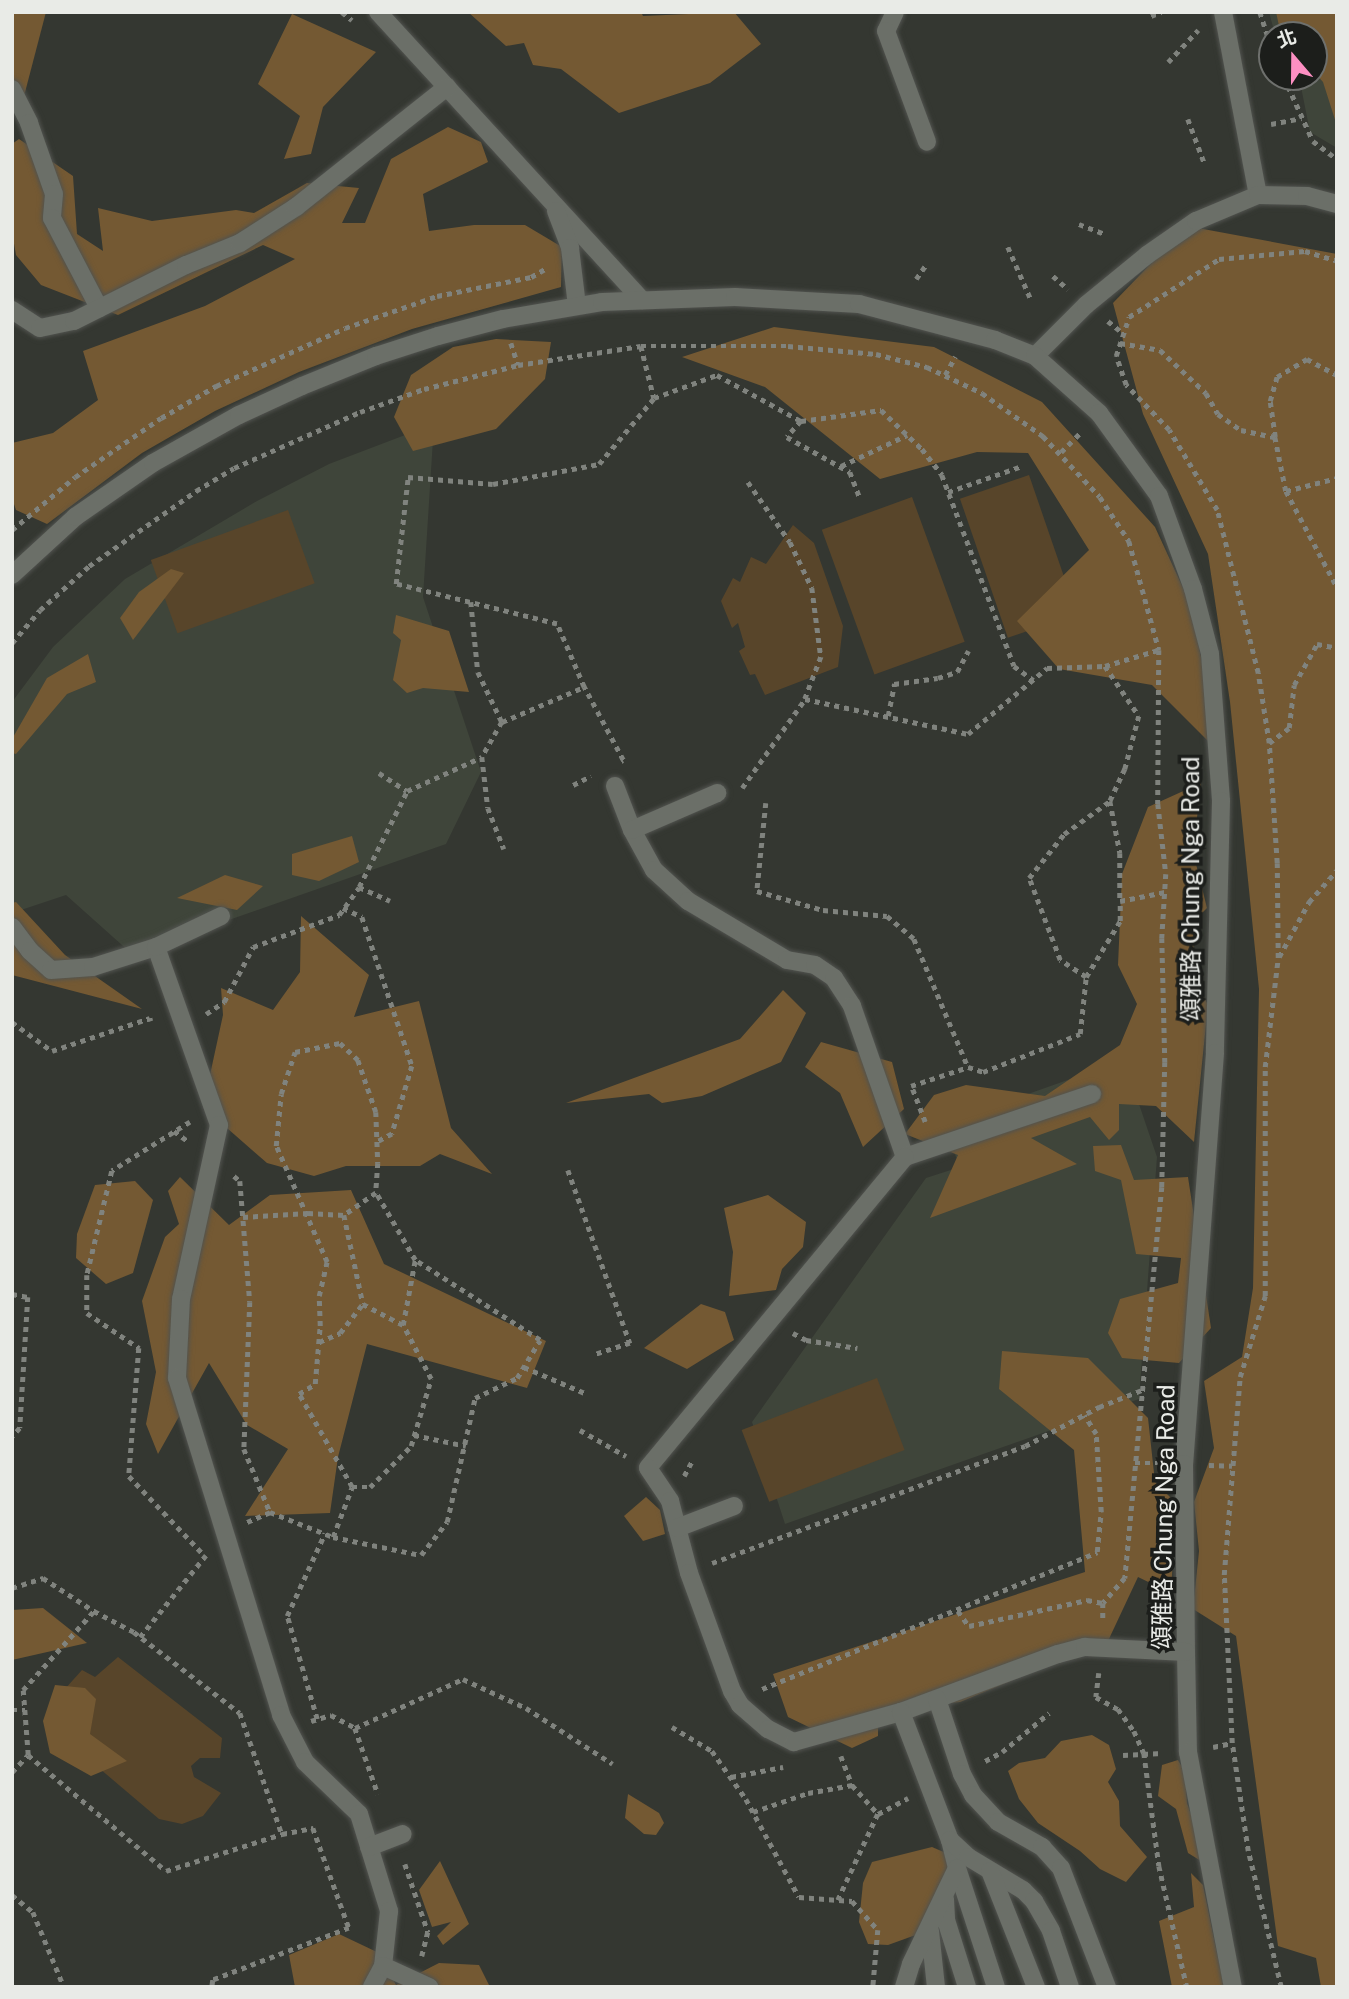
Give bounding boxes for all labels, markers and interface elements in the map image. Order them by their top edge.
north arrow [1258,21,1328,91]
text: 北 [1274,25,1299,52]
street label: 頌雅路 Chung Nga Road [1177,756,1205,1022]
street label: 頌雅路 Chung Nga Road [1147,1384,1181,1650]

